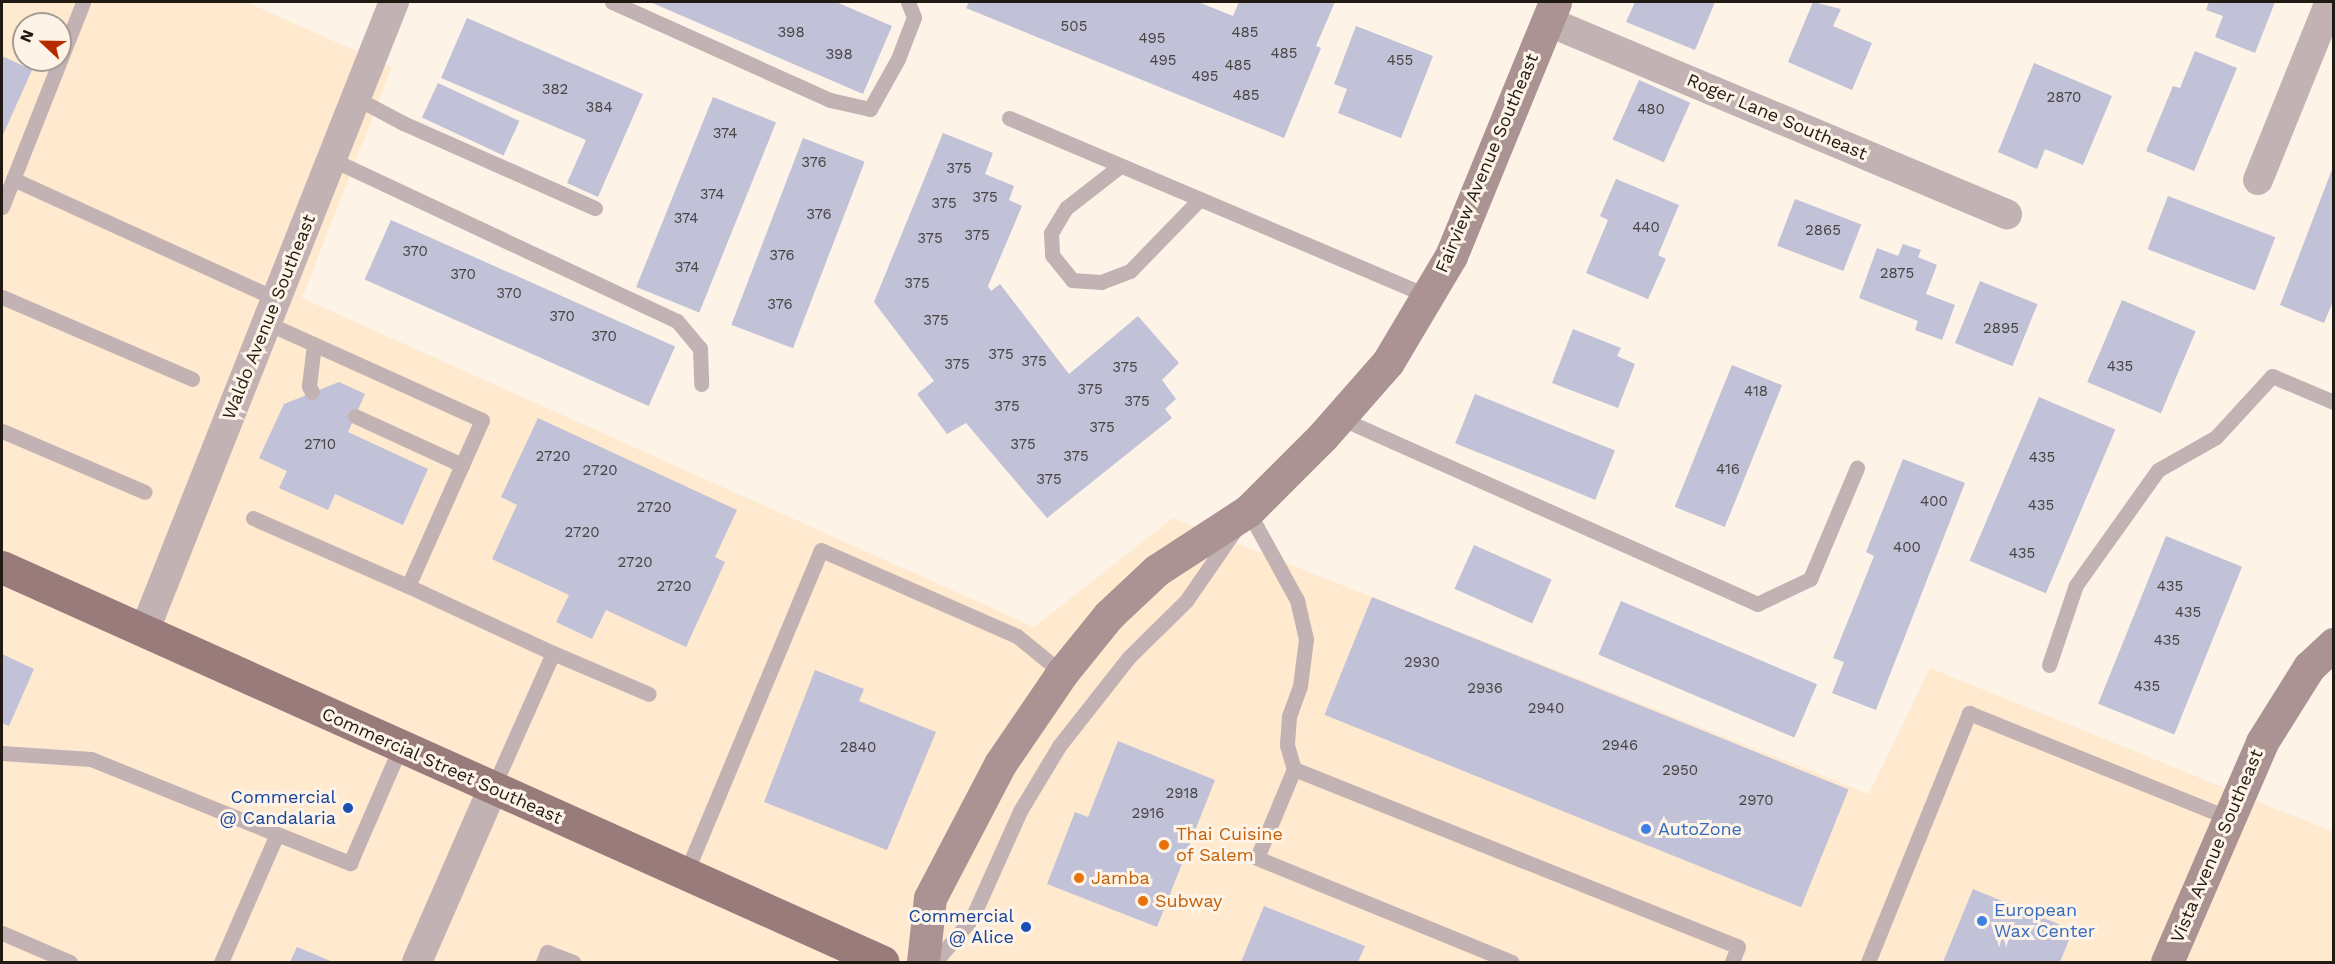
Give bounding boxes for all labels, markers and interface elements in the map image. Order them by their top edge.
north arrow [12,12,72,72]
house number: 505 [1061,18,1087,36]
house number: 398 [777,24,805,42]
house number: 485 [1231,24,1259,42]
text: N [16,27,38,45]
house number: 495 [1138,30,1166,48]
house number: 485 [1270,45,1298,63]
house number: 398 [825,46,853,64]
street label: Fairview Avenue Southeast [1431,50,1543,276]
house number: 495 [1149,52,1177,70]
house number: 455 [1387,52,1413,70]
house number: 485 [1224,57,1252,75]
house number: 495 [1191,68,1219,86]
street label: Roger Lane Southeast [1683,69,1871,165]
house number: 382 [542,81,568,99]
house number: 485 [1232,87,1260,105]
house number: 2870 [2047,89,2081,107]
house number: 384 [585,99,613,117]
house number: 480 [1637,101,1665,119]
house number: 374 [713,125,737,143]
house number: 376 [801,154,827,172]
house number: 375 [946,160,972,178]
house number: 374 [700,186,724,204]
house number: 375 [972,189,998,207]
house number: 375 [931,195,957,213]
house number: 376 [806,206,832,224]
house number: 374 [674,210,698,228]
street label: Waldo Avenue Southeast [218,211,320,423]
house number: 440 [1632,219,1660,237]
house number: 2865 [1805,222,1841,240]
house number: 375 [964,227,990,245]
house number: 375 [917,230,943,248]
house number: 370 [402,243,428,261]
house number: 376 [769,247,795,265]
house number: 374 [675,259,699,277]
house number: 2875 [1880,265,1914,283]
house number: 370 [450,266,476,284]
house number: 375 [904,275,930,293]
house number: 370 [496,285,522,303]
house number: 376 [767,296,793,314]
house number: 370 [549,308,575,326]
house number: 375 [923,312,949,330]
house number: 2895 [1983,320,2019,338]
house number: 370 [591,328,617,346]
house number: 375 [988,346,1014,364]
house number: 375 [1021,353,1047,371]
house number: 375 [944,356,970,374]
house number: 435 [2107,358,2133,376]
house number: 375 [1112,359,1138,377]
house number: 375 [1077,381,1103,399]
house number: 418 [1744,383,1768,401]
house number: 375 [1124,393,1150,411]
house number: 375 [994,398,1020,416]
house number: 375 [1089,419,1115,437]
house number: 2710 [304,436,336,454]
house number: 375 [1010,436,1036,454]
house number: 2720 [536,448,570,466]
house number: 375 [1063,448,1089,466]
house number: 435 [2029,449,2055,467]
house number: 416 [1716,461,1740,479]
house number: 2720 [583,462,617,480]
house number: 375 [1036,471,1062,489]
house number: 400 [1920,493,1948,511]
house number: 435 [2028,497,2054,515]
house number: 2720 [637,499,671,517]
house number: 2720 [565,524,599,542]
house number: 400 [1893,539,1921,557]
house number: 435 [2009,545,2035,563]
house number: 2720 [618,554,652,572]
house number: 2720 [657,578,691,596]
house number: 435 [2157,578,2183,596]
house number: 435 [2175,604,2201,622]
house number: 435 [2154,632,2180,650]
house number: 2930 [1404,654,1440,672]
house number: 435 [2134,678,2160,696]
house number: 2936 [1467,680,1503,698]
house number: 2940 [1528,700,1564,718]
street label: Commercial Street Southeast [318,703,566,829]
house number: 2946 [1602,737,1638,755]
house number: 2840 [840,739,876,757]
street label: Vista Avenue Southeast [2166,745,2268,947]
house number: 2950 [1662,762,1698,780]
house number: 2918 [1165,785,1199,803]
place label: Commercial @ Candalaria [219,787,336,830]
house number: 2970 [1738,792,1774,810]
marker: Commercial @ Candalaria [341,801,355,815]
house number: 2916 [1132,805,1164,823]
place label: AutoZone [1658,818,1742,840]
marker: AutoZone [1639,822,1653,836]
place label: Thai Cuisine of Salem [1176,824,1283,866]
marker: Thai Cuisine of Salem [1157,838,1171,852]
place label: Jamba [1091,867,1150,889]
marker: Jamba [1072,871,1086,885]
place label: Subway [1155,890,1222,912]
marker: Subway [1136,894,1150,908]
place label: European Wax Center [1994,900,2096,942]
place label: Commercial @ Alice [909,906,1014,948]
marker: European Wax Center [1975,914,1989,928]
marker: Commercial @ Alice [1019,920,1033,934]

